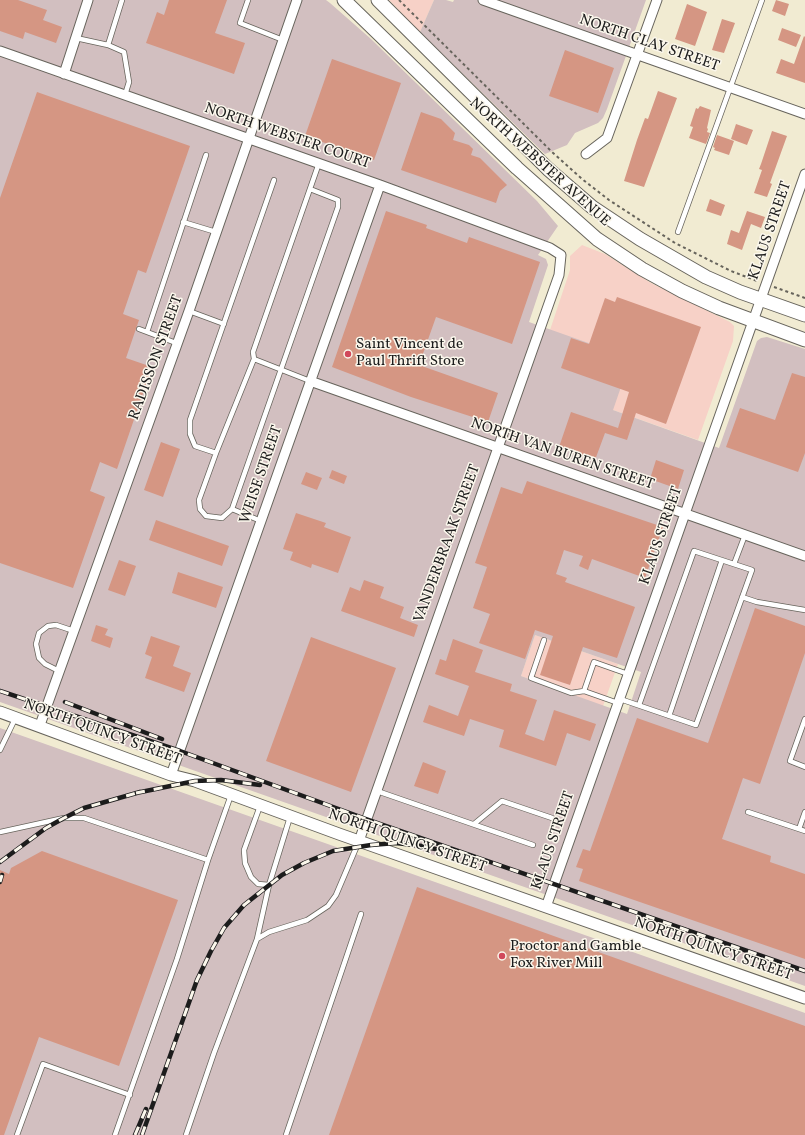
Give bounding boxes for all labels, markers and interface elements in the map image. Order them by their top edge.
street label: NORTH CLAY STREET [577,12,721,76]
street label: NORTH WEBSTER AVENUE [465,95,613,231]
street label: NORTH WEBSTER COURT [202,100,372,174]
street label: KLAUS STREET [746,179,796,283]
street label: RADISSON STREET [126,293,188,423]
place label: Saint Vincent de Paul Thrift Store [356,336,464,371]
marker: Saint Vincent de Paul Thrift Store [343,349,353,359]
street label: NORTH VAN BUREN STREET [468,415,656,495]
street label: WEISE STREET [237,424,287,526]
street label: VANDERBRAAK STREET [411,463,485,625]
street label: KLAUS STREET [637,484,687,588]
street label: NORTH QUINCY STREET [21,696,183,770]
street label: KLAUS STREET [529,789,579,893]
street label: NORTH QUINCY STREET [325,806,489,878]
street label: NORTH QUINCY STREET [631,914,795,986]
place label: Proctor and Gamble Fox River Mill [510,938,641,973]
marker: Proctor and Gamble Fox River Mill [497,951,507,961]

